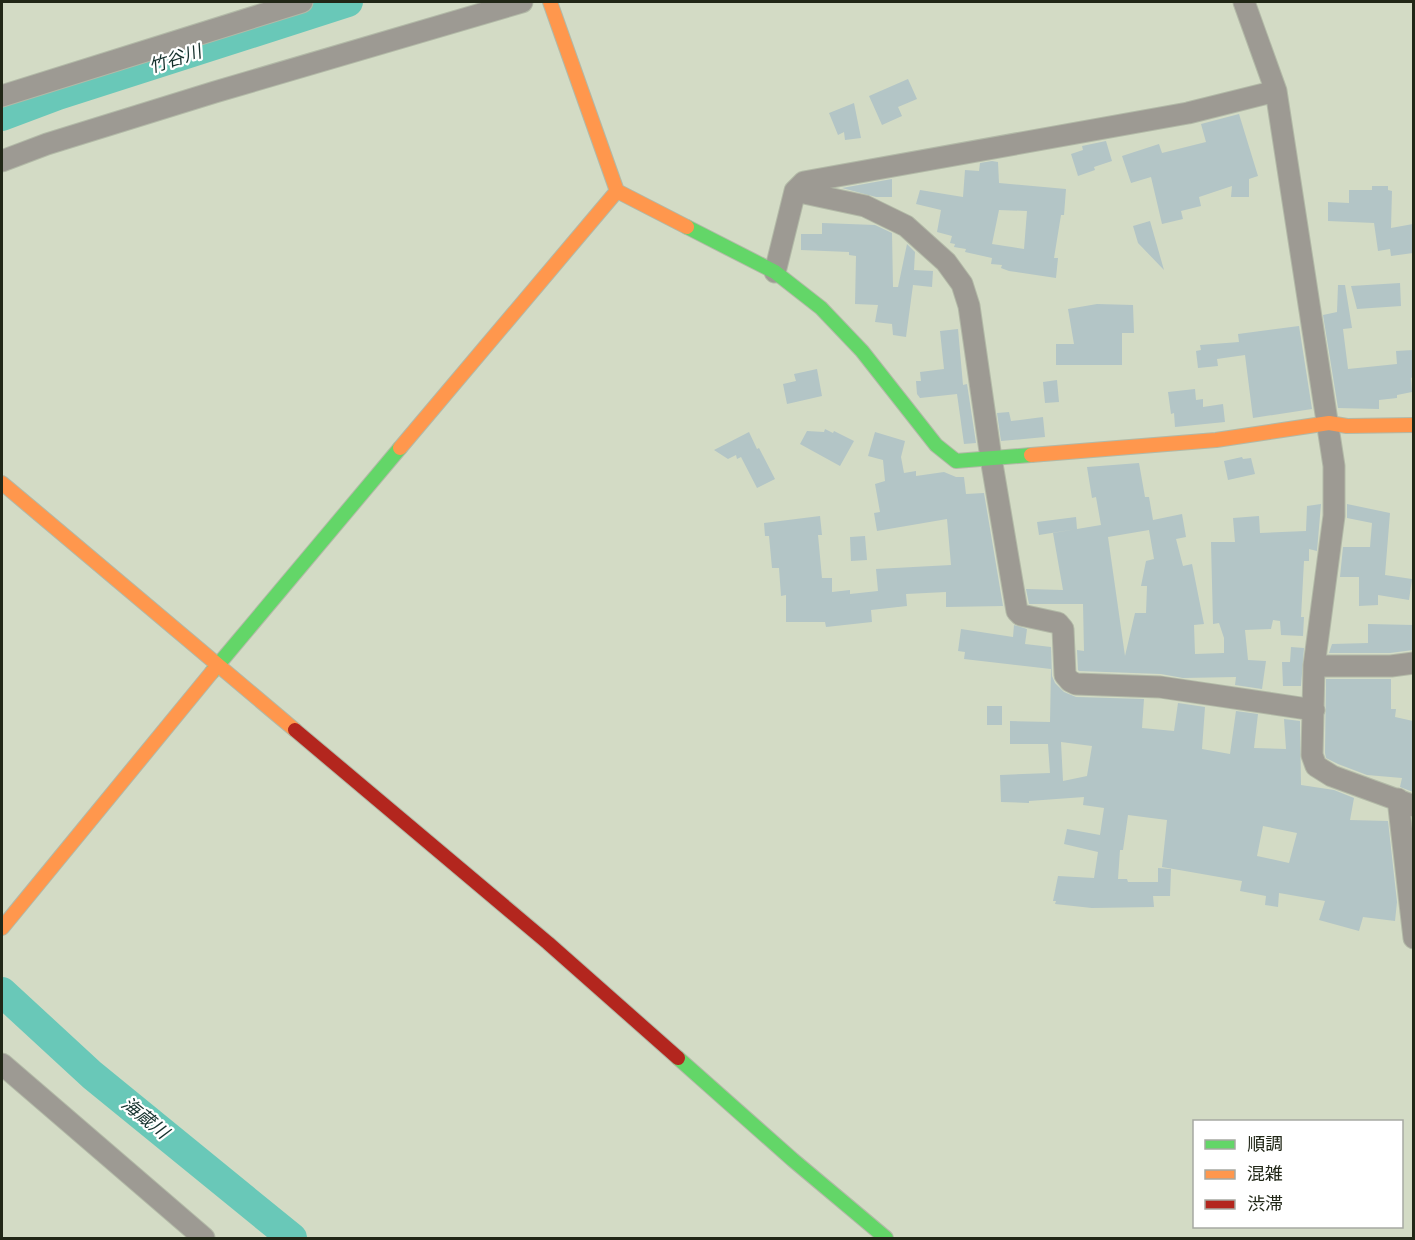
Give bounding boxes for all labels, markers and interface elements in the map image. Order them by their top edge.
water label: 竹谷川 [145,38,207,80]
water label: 海蔵川 [116,1091,176,1146]
legend [1193,1120,1403,1228]
text: 順調 [1247,1131,1283,1157]
text: 混雑 [1247,1161,1283,1187]
text: 渋滞 [1247,1191,1283,1217]

